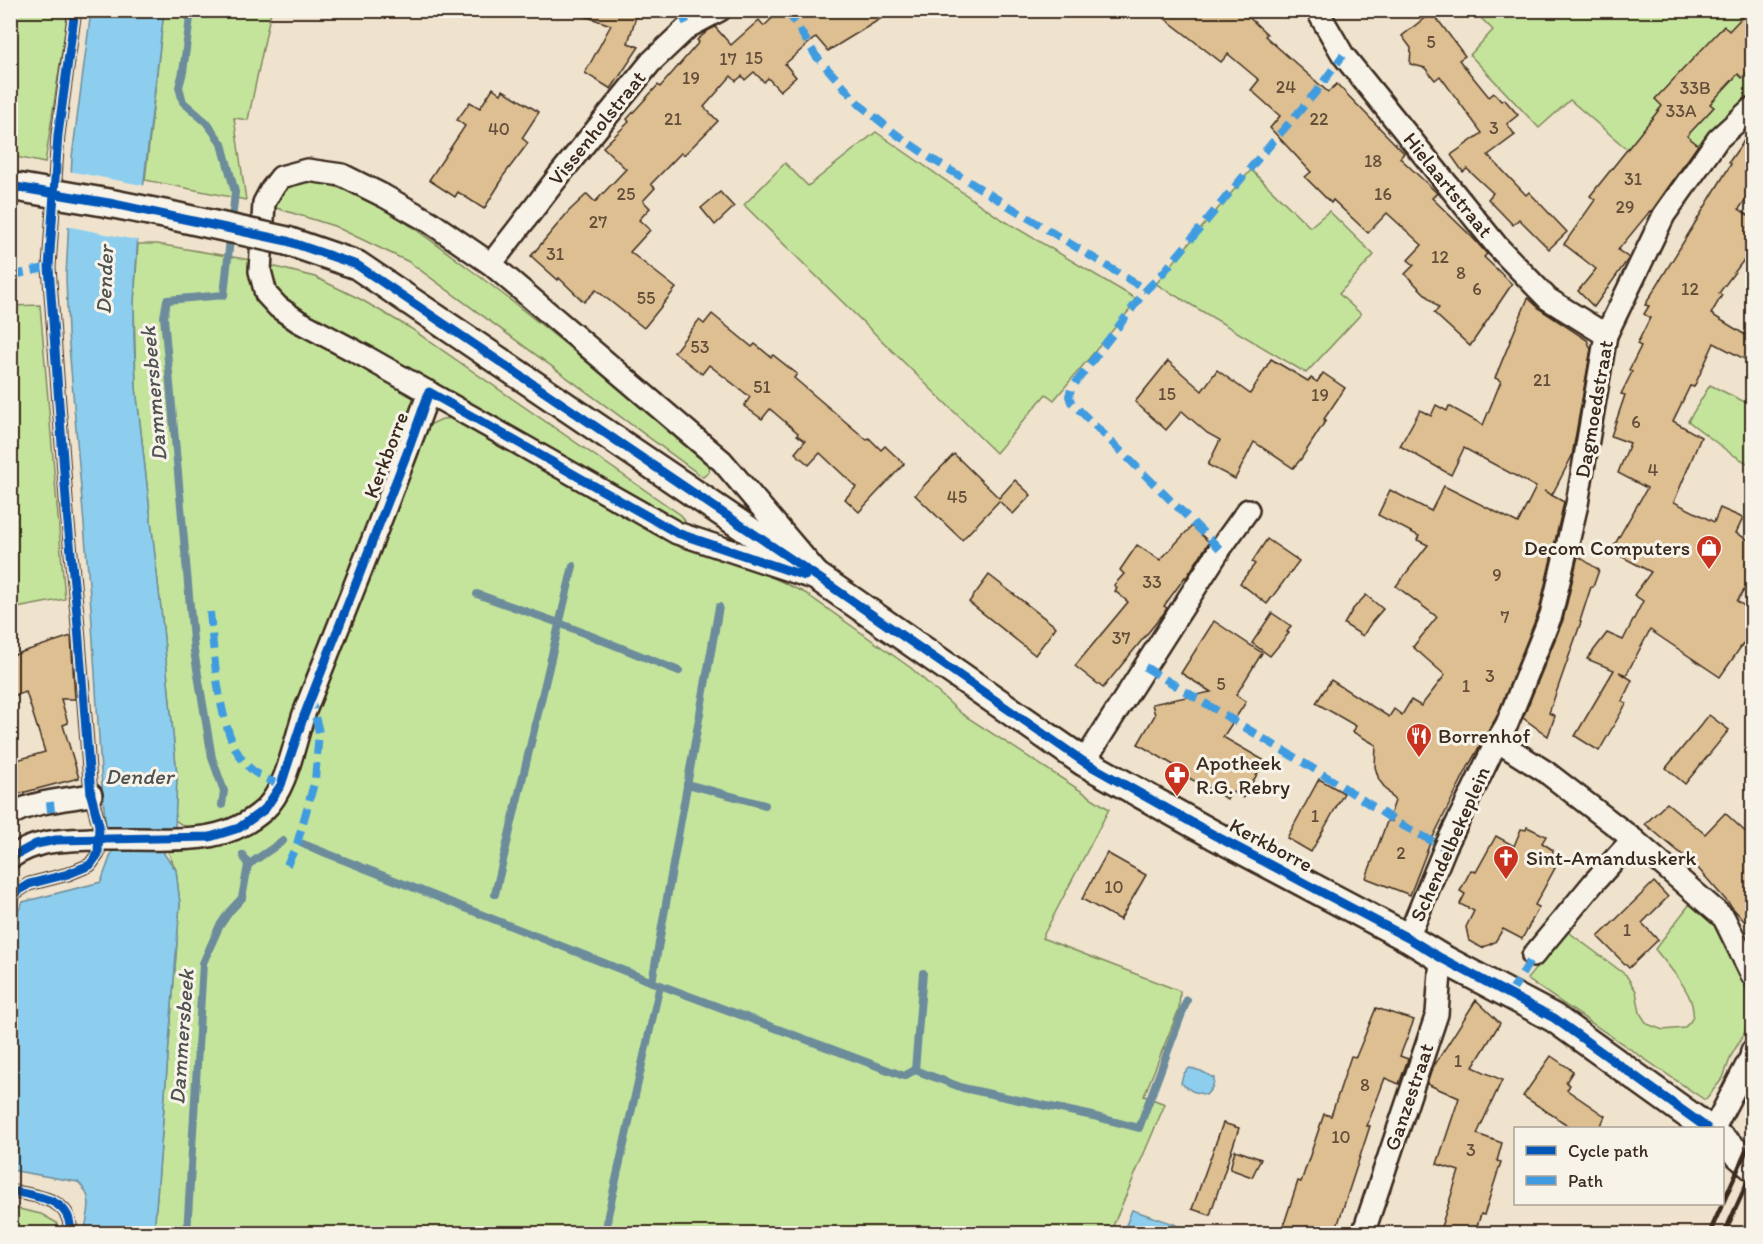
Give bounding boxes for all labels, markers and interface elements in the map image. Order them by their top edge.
house number: 5 [1426,31,1436,53]
house number: 15 [745,47,763,69]
house number: 17 [719,48,737,70]
street label: Vissenholstraat [543,65,651,190]
house number: 19 [682,67,700,89]
house number: 24 [1276,76,1296,98]
house number: 33B [1679,77,1711,99]
house number: 33A [1665,100,1697,122]
house number: 21 [664,108,682,130]
house number: 22 [1310,108,1329,130]
house number: 3 [1489,117,1499,139]
house number: 40 [488,118,510,140]
street label: Hielaartstraat [1398,127,1498,242]
house number: 18 [1364,150,1382,172]
house number: 31 [1624,168,1642,190]
house number: 25 [617,183,635,205]
house number: 16 [1374,183,1392,205]
house number: 29 [1616,196,1634,218]
house number: 27 [589,211,607,233]
water label: Dender [90,243,119,315]
house number: 31 [546,243,564,265]
house number: 12 [1431,246,1449,268]
house number: 8 [1456,262,1466,284]
house number: 6 [1472,278,1482,300]
house number: 12 [1681,278,1699,300]
house number: 55 [637,287,655,309]
water label: Dammersbeek [134,324,173,462]
house number: 53 [690,336,710,358]
street label: Dagmoedstraat [1569,338,1618,480]
house number: 21 [1533,369,1551,391]
house number: 51 [753,376,771,398]
house number: 15 [1158,383,1176,405]
house number: 19 [1311,384,1329,406]
street label: Kerkborre [358,408,413,501]
house number: 6 [1631,411,1641,433]
house number: 4 [1648,459,1659,481]
house number: 45 [947,486,967,508]
shop icon: Decom Computers [1694,533,1724,571]
place label: Decom Computers [1524,535,1690,560]
house number: 9 [1492,564,1502,586]
house number: 33 [1142,571,1162,593]
house number: 7 [1501,606,1510,628]
house number: 37 [1112,627,1130,649]
house number: 3 [1485,665,1495,687]
house number: 5 [1216,673,1226,695]
house number: 1 [1462,675,1470,697]
restaurant icon: Borrenhof [1404,721,1434,759]
place label: Borrenhof [1438,723,1530,748]
place label: Apotheek R.G. Rebry [1196,750,1290,799]
pharmacy icon: Apotheek R.G. Rebry [1162,760,1192,798]
street label: Schendelbekeplein [1404,762,1495,925]
water label: Dender [105,763,175,790]
house number: 1 [1311,805,1319,827]
street label: Kerkborre [1225,812,1317,877]
house number: 2 [1396,842,1406,864]
church icon: Sint-Amanduskerk [1491,843,1521,881]
place label: Sint-Amanduskerk [1526,845,1697,870]
house number: 10 [1104,876,1124,898]
house number: 1 [1623,919,1631,941]
water label: Dammersbeek [163,967,200,1105]
street label: Ganzestraat [1379,1040,1439,1154]
house number: 1 [1454,1050,1462,1072]
house number: 8 [1360,1074,1370,1096]
house number: 10 [1331,1126,1351,1148]
legend [1514,1127,1724,1205]
house number: 3 [1466,1139,1476,1161]
text: Cycle path [1568,1140,1649,1162]
text: Path [1568,1170,1603,1192]

